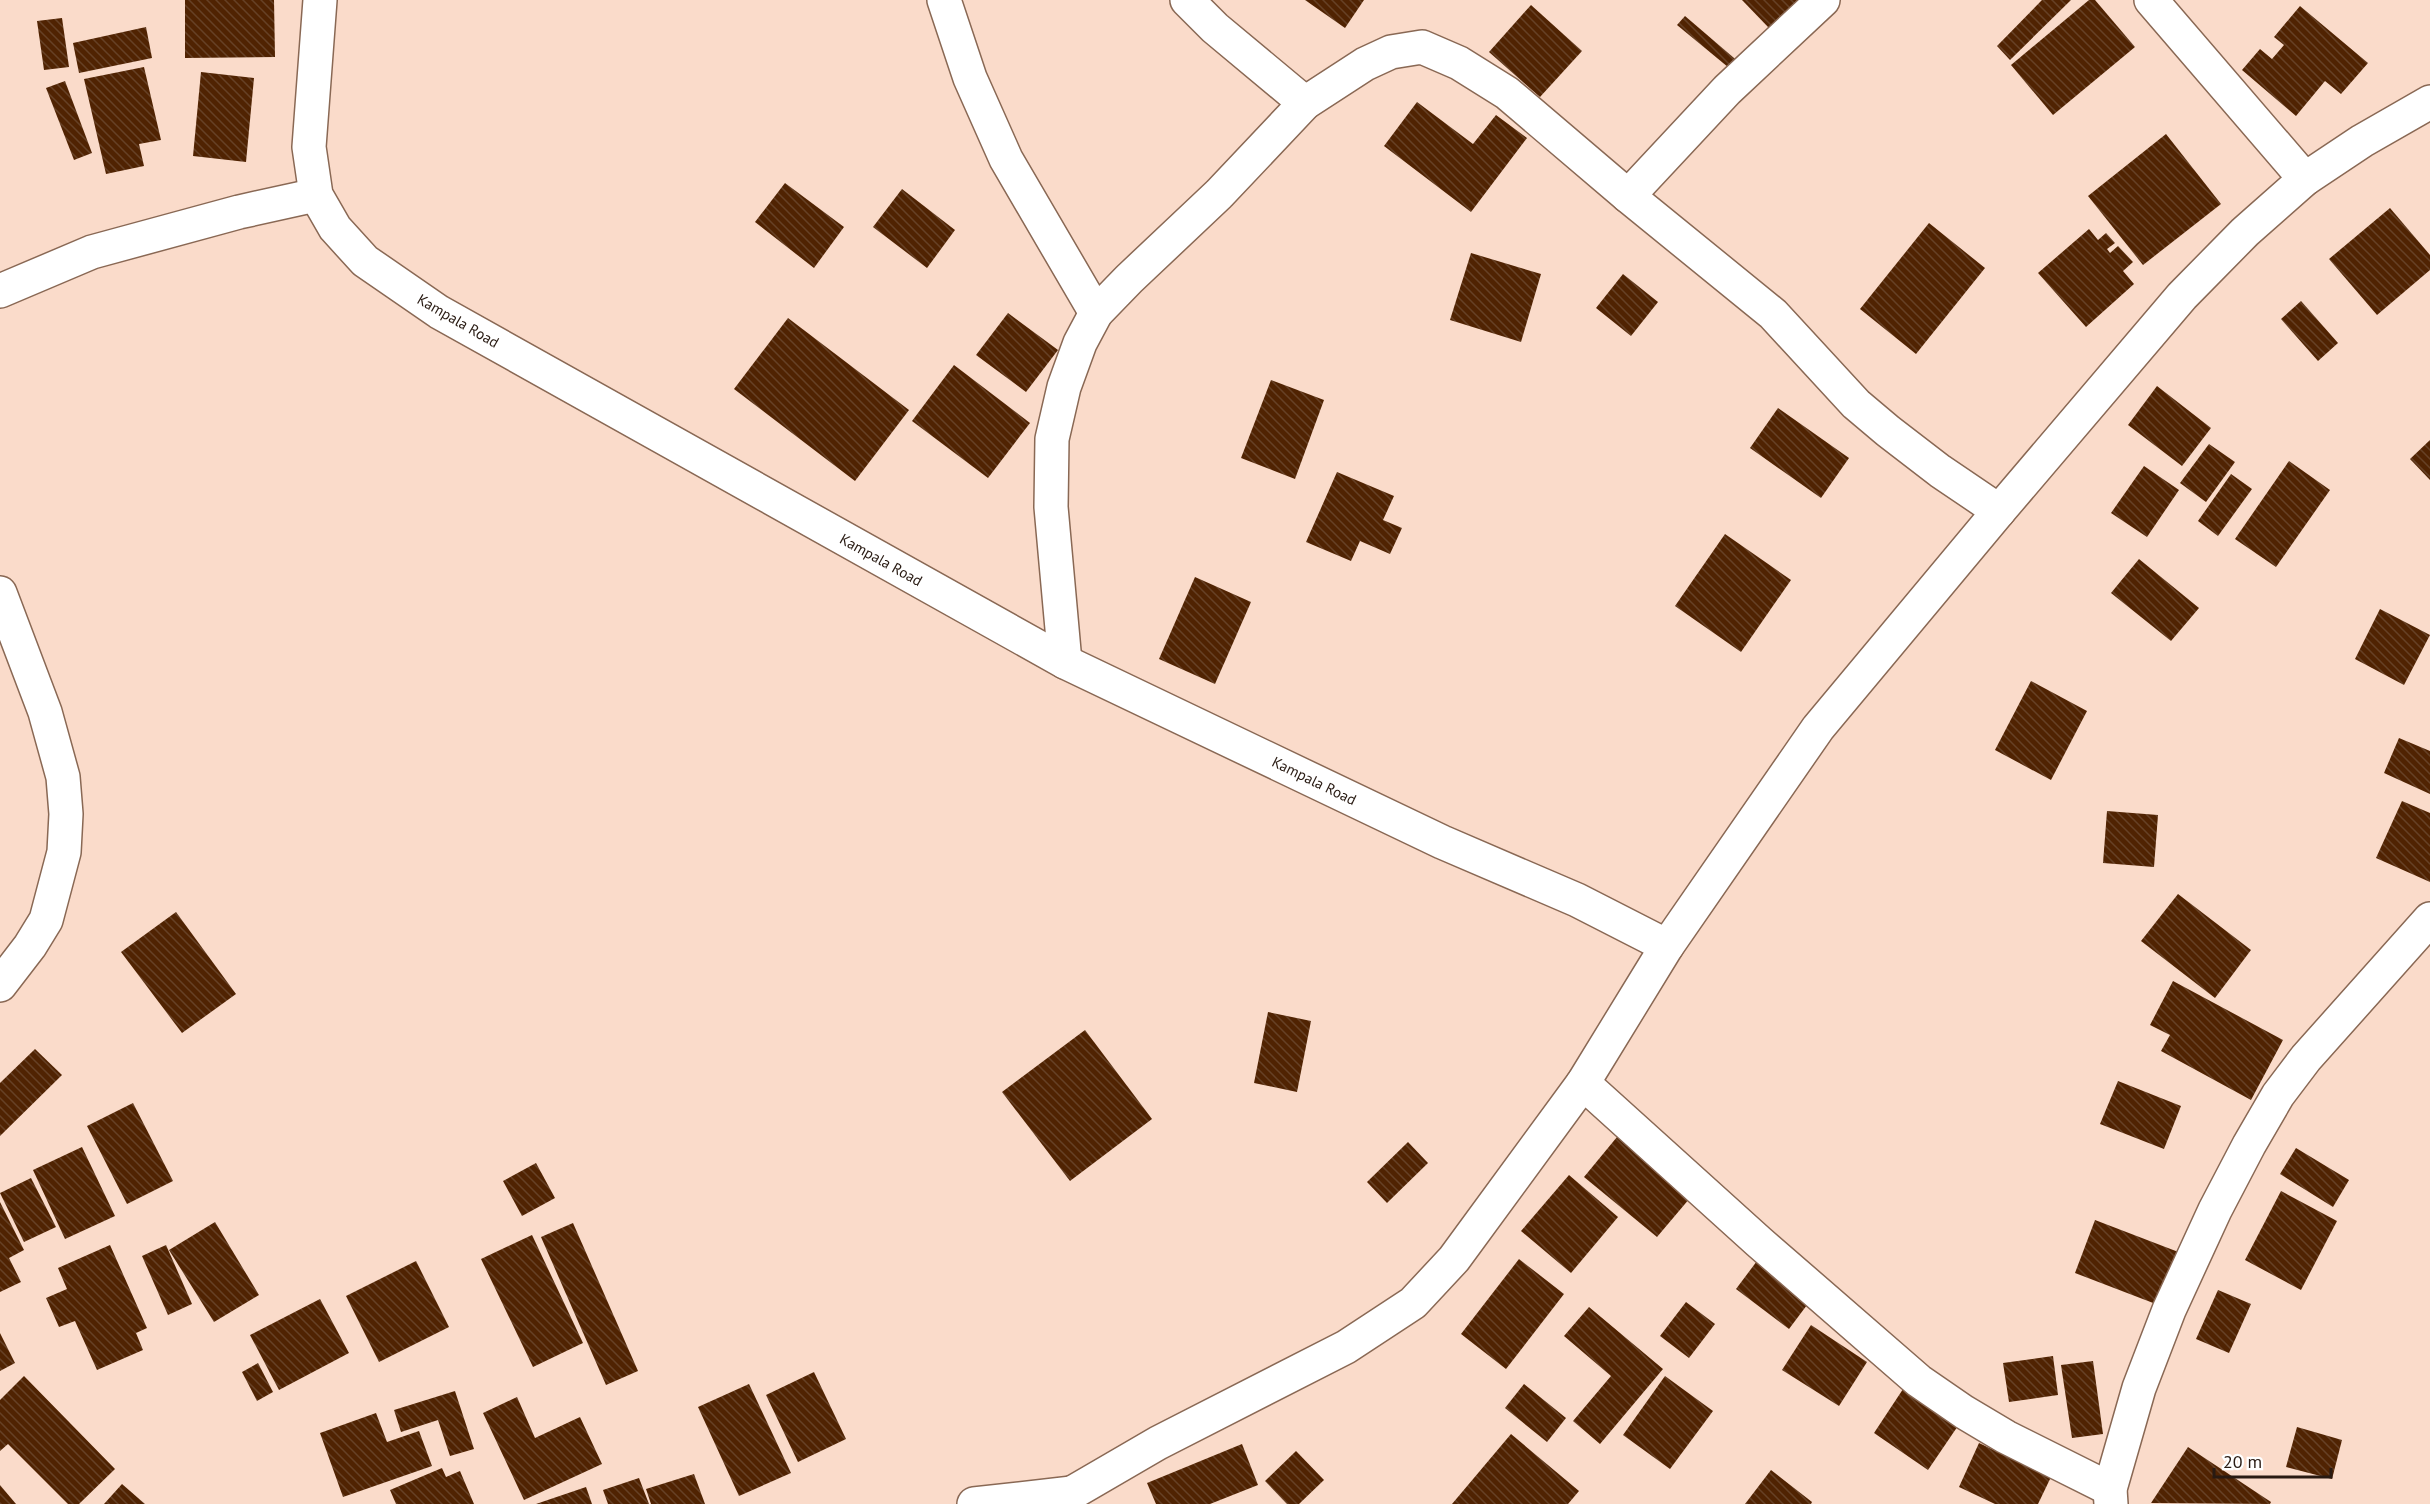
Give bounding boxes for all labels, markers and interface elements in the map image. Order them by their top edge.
street label: Kampala Road [414,289,503,352]
street label: Kampala Road [837,529,926,590]
street label: Kampala Road [1269,752,1360,809]
scale bar [2214,1441,2331,1479]
text: 20 m [2223,1450,2262,1473]

